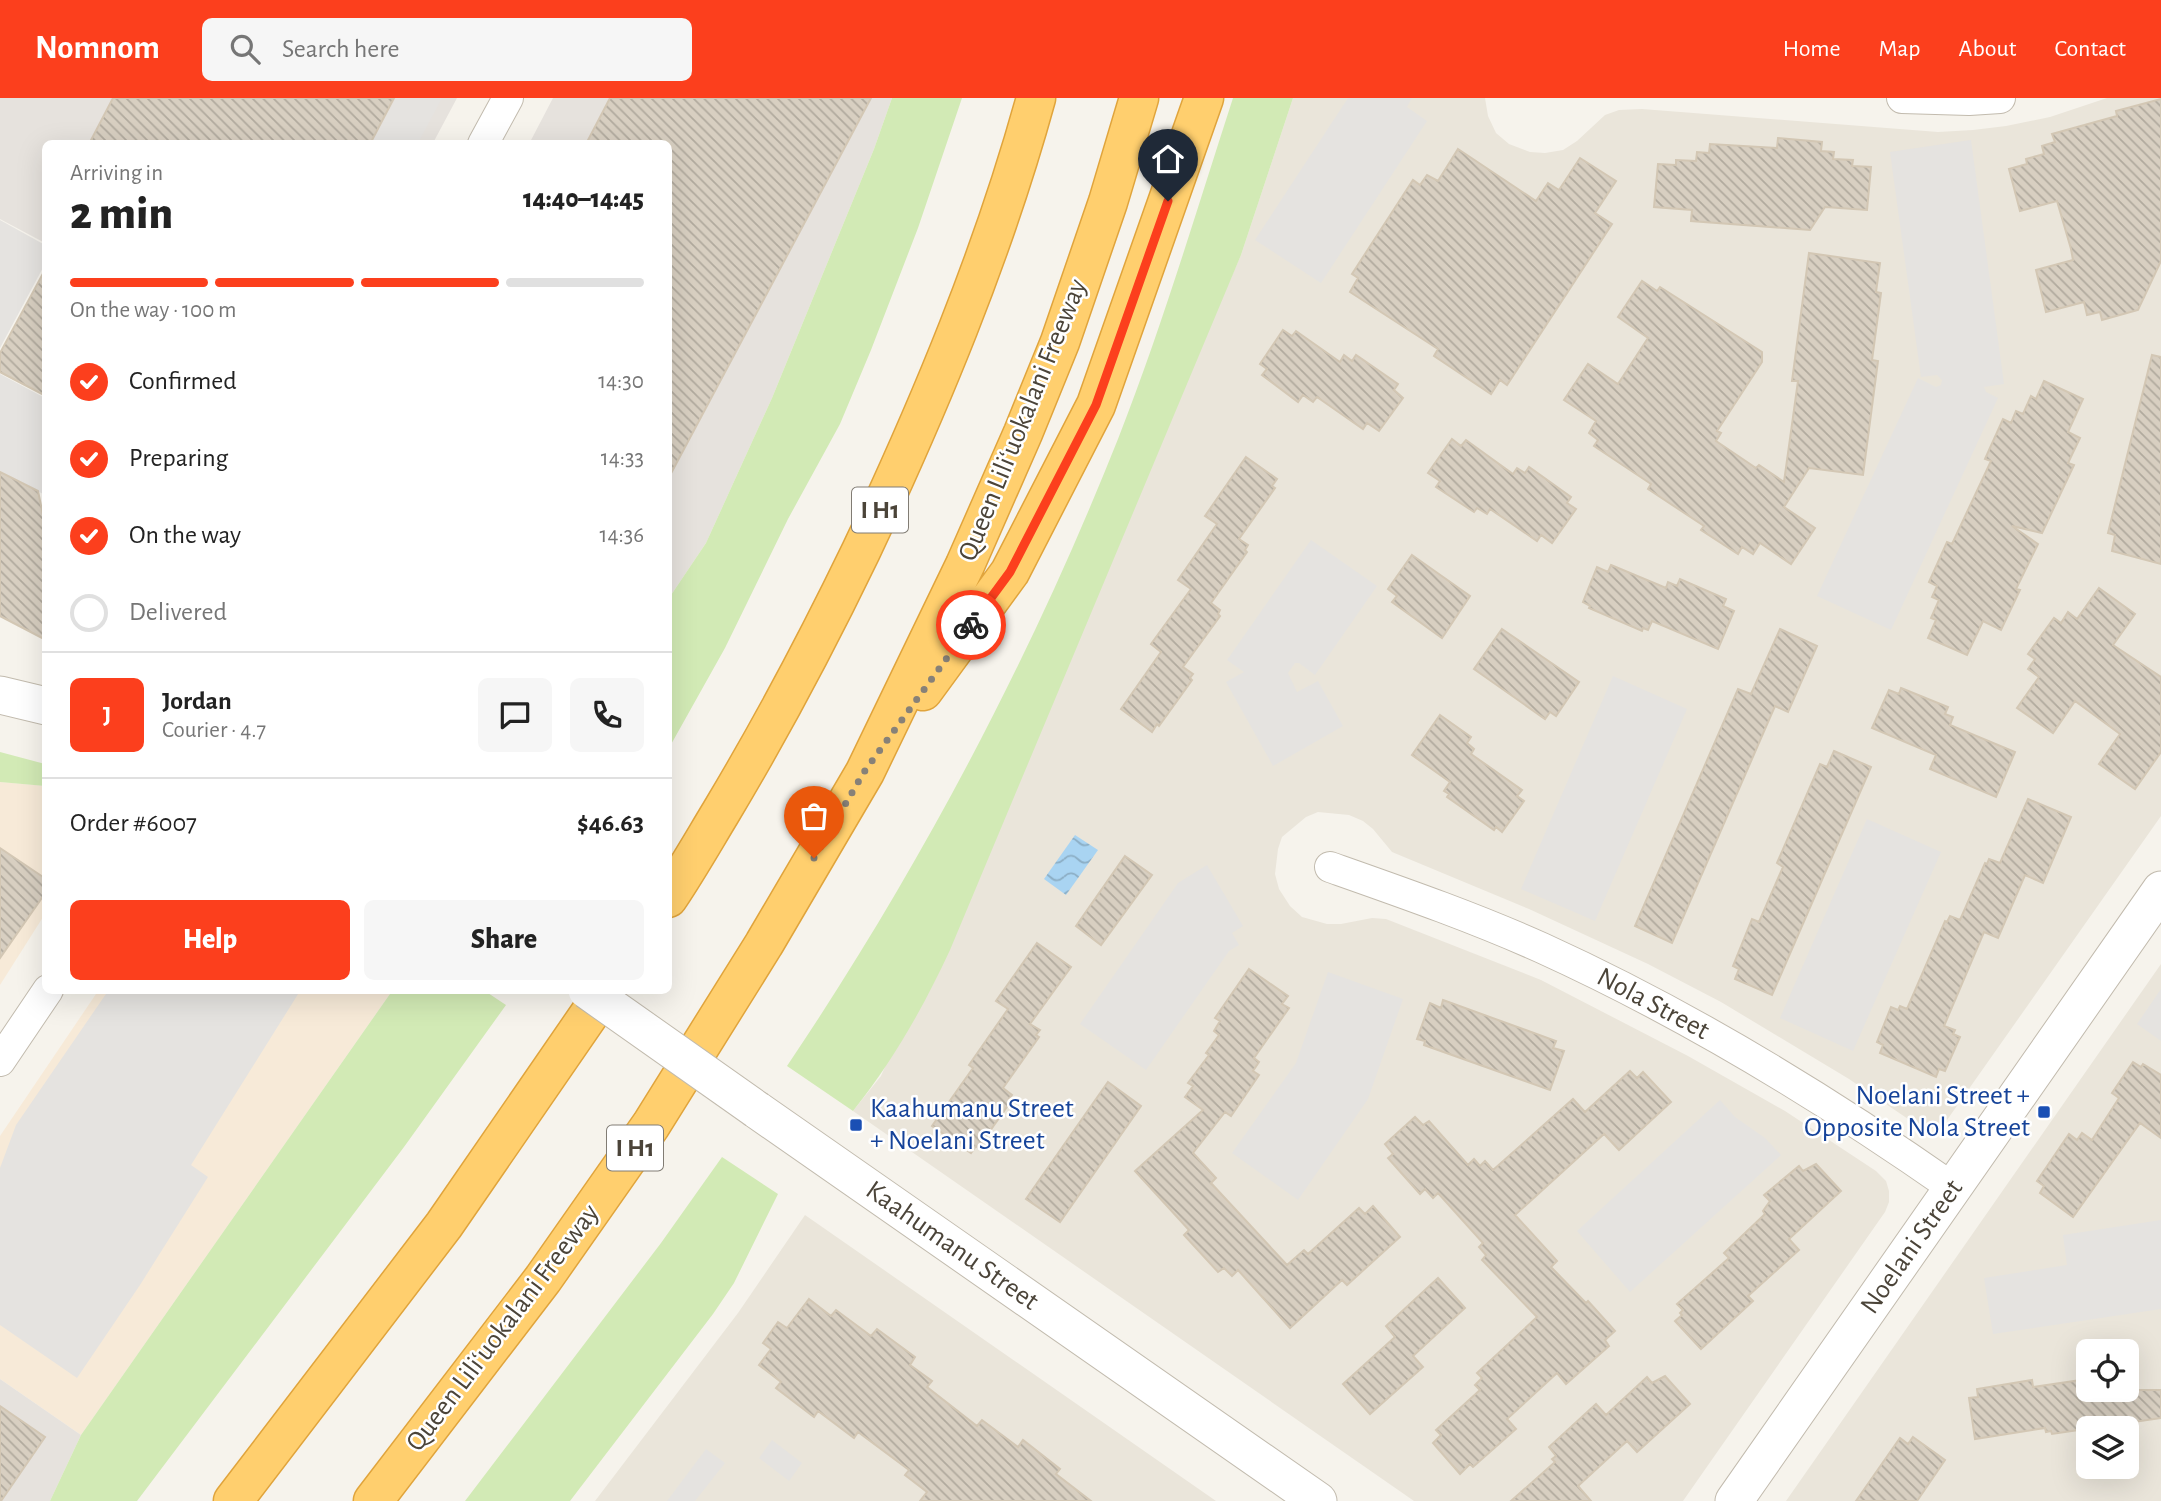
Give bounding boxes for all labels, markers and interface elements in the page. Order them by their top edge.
search box [202,18,692,81]
icon: search [226,30,264,68]
text: Nomnom [35,32,160,65]
text: Search here [282,36,400,62]
text: Home [1783,37,1841,61]
text: Map [1879,37,1921,61]
text: About [1959,37,2016,61]
text: Contact [2054,37,2126,61]
pin [1138,129,1198,201]
icon: home [1149,140,1187,178]
text: Arriving in [70,162,163,185]
text: 14:40–14:45 [523,186,644,212]
text: 2 min [70,191,173,237]
street label: Queen Liliʻuokalani Freeway [954,275,1092,565]
text: On the way · 100 m [70,299,237,322]
icon: check [70,363,108,401]
text: Confirmed [129,368,237,394]
text: 14:30 [598,370,644,393]
icon: check [70,440,108,478]
text: Preparing [129,445,228,471]
text: 14:33 [601,447,644,470]
road number: I H1 [852,488,908,532]
icon: check [70,517,108,555]
text: On the way [129,522,241,548]
text: 14:36 [599,524,644,547]
courier [936,590,1006,660]
text: Delivered [129,599,227,625]
icon: bike [952,606,990,644]
button: chat [478,678,552,752]
button: phone [570,678,644,752]
text: Jordan [162,688,232,714]
text: J [103,702,111,728]
text: Courier · 4.7 [162,719,266,742]
pin [784,786,844,858]
icon: bag [795,797,833,835]
text: Order #6007 [70,810,197,836]
text: $46.63 [577,810,644,836]
button: Help [70,900,350,980]
button: Share [364,900,644,980]
street label: Nola Street [1592,963,1714,1045]
place label: Noelani Street + Opposite Nola Street [1804,1082,2030,1142]
place label: Kaahumanu Street + Noelani Street [870,1095,1074,1155]
marker: Noelani Street + Opposite Nola Street [2036,1104,2052,1120]
marker: Kaahumanu Street + Noelani Street [848,1117,864,1133]
road number: I H1 [607,1126,663,1170]
street label: Noelani Street [1856,1175,1968,1319]
street label: Kaahumanu Street [860,1176,1044,1316]
street label: Queen Liliʻuokalani Freeway [401,1199,605,1457]
map controls [2076,1339,2139,1479]
button: locate [2076,1339,2139,1402]
button: layers [2076,1416,2139,1479]

